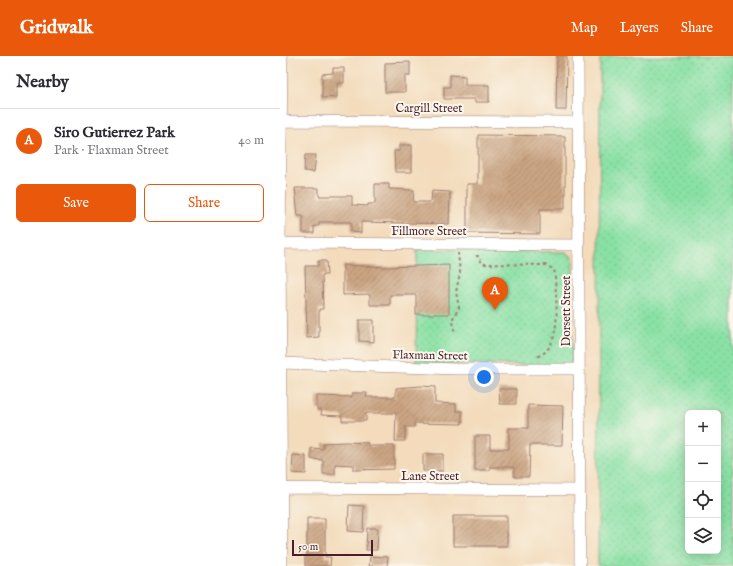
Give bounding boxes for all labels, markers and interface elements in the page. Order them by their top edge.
text: Gridwalk [20,16,93,40]
text: Map [571,19,598,37]
text: Layers [620,19,659,37]
text: Share [681,19,713,37]
text: Nearby [16,72,69,93]
street label: Cargill Street [396,101,462,116]
text: Siro Gutierrez Park [54,123,175,142]
text: A [25,132,33,149]
text: 40 m [238,132,264,149]
text: Park · Flaxman Street [54,142,169,159]
button: Save [16,184,136,222]
button: Share [144,184,264,222]
street label: Fillmore Street [391,224,467,239]
street label: Dorsett Street [559,276,574,346]
pin: A [482,277,508,310]
street label: Flaxman Street [392,347,468,364]
your location [474,367,494,387]
map controls [685,410,721,554]
button: + [685,410,721,446]
button: − [685,446,721,482]
street label: Lane Street [401,469,459,484]
button: locate [685,482,721,518]
button: layers [685,518,721,554]
scale bar [292,538,373,557]
text: 50 m [298,540,318,554]

